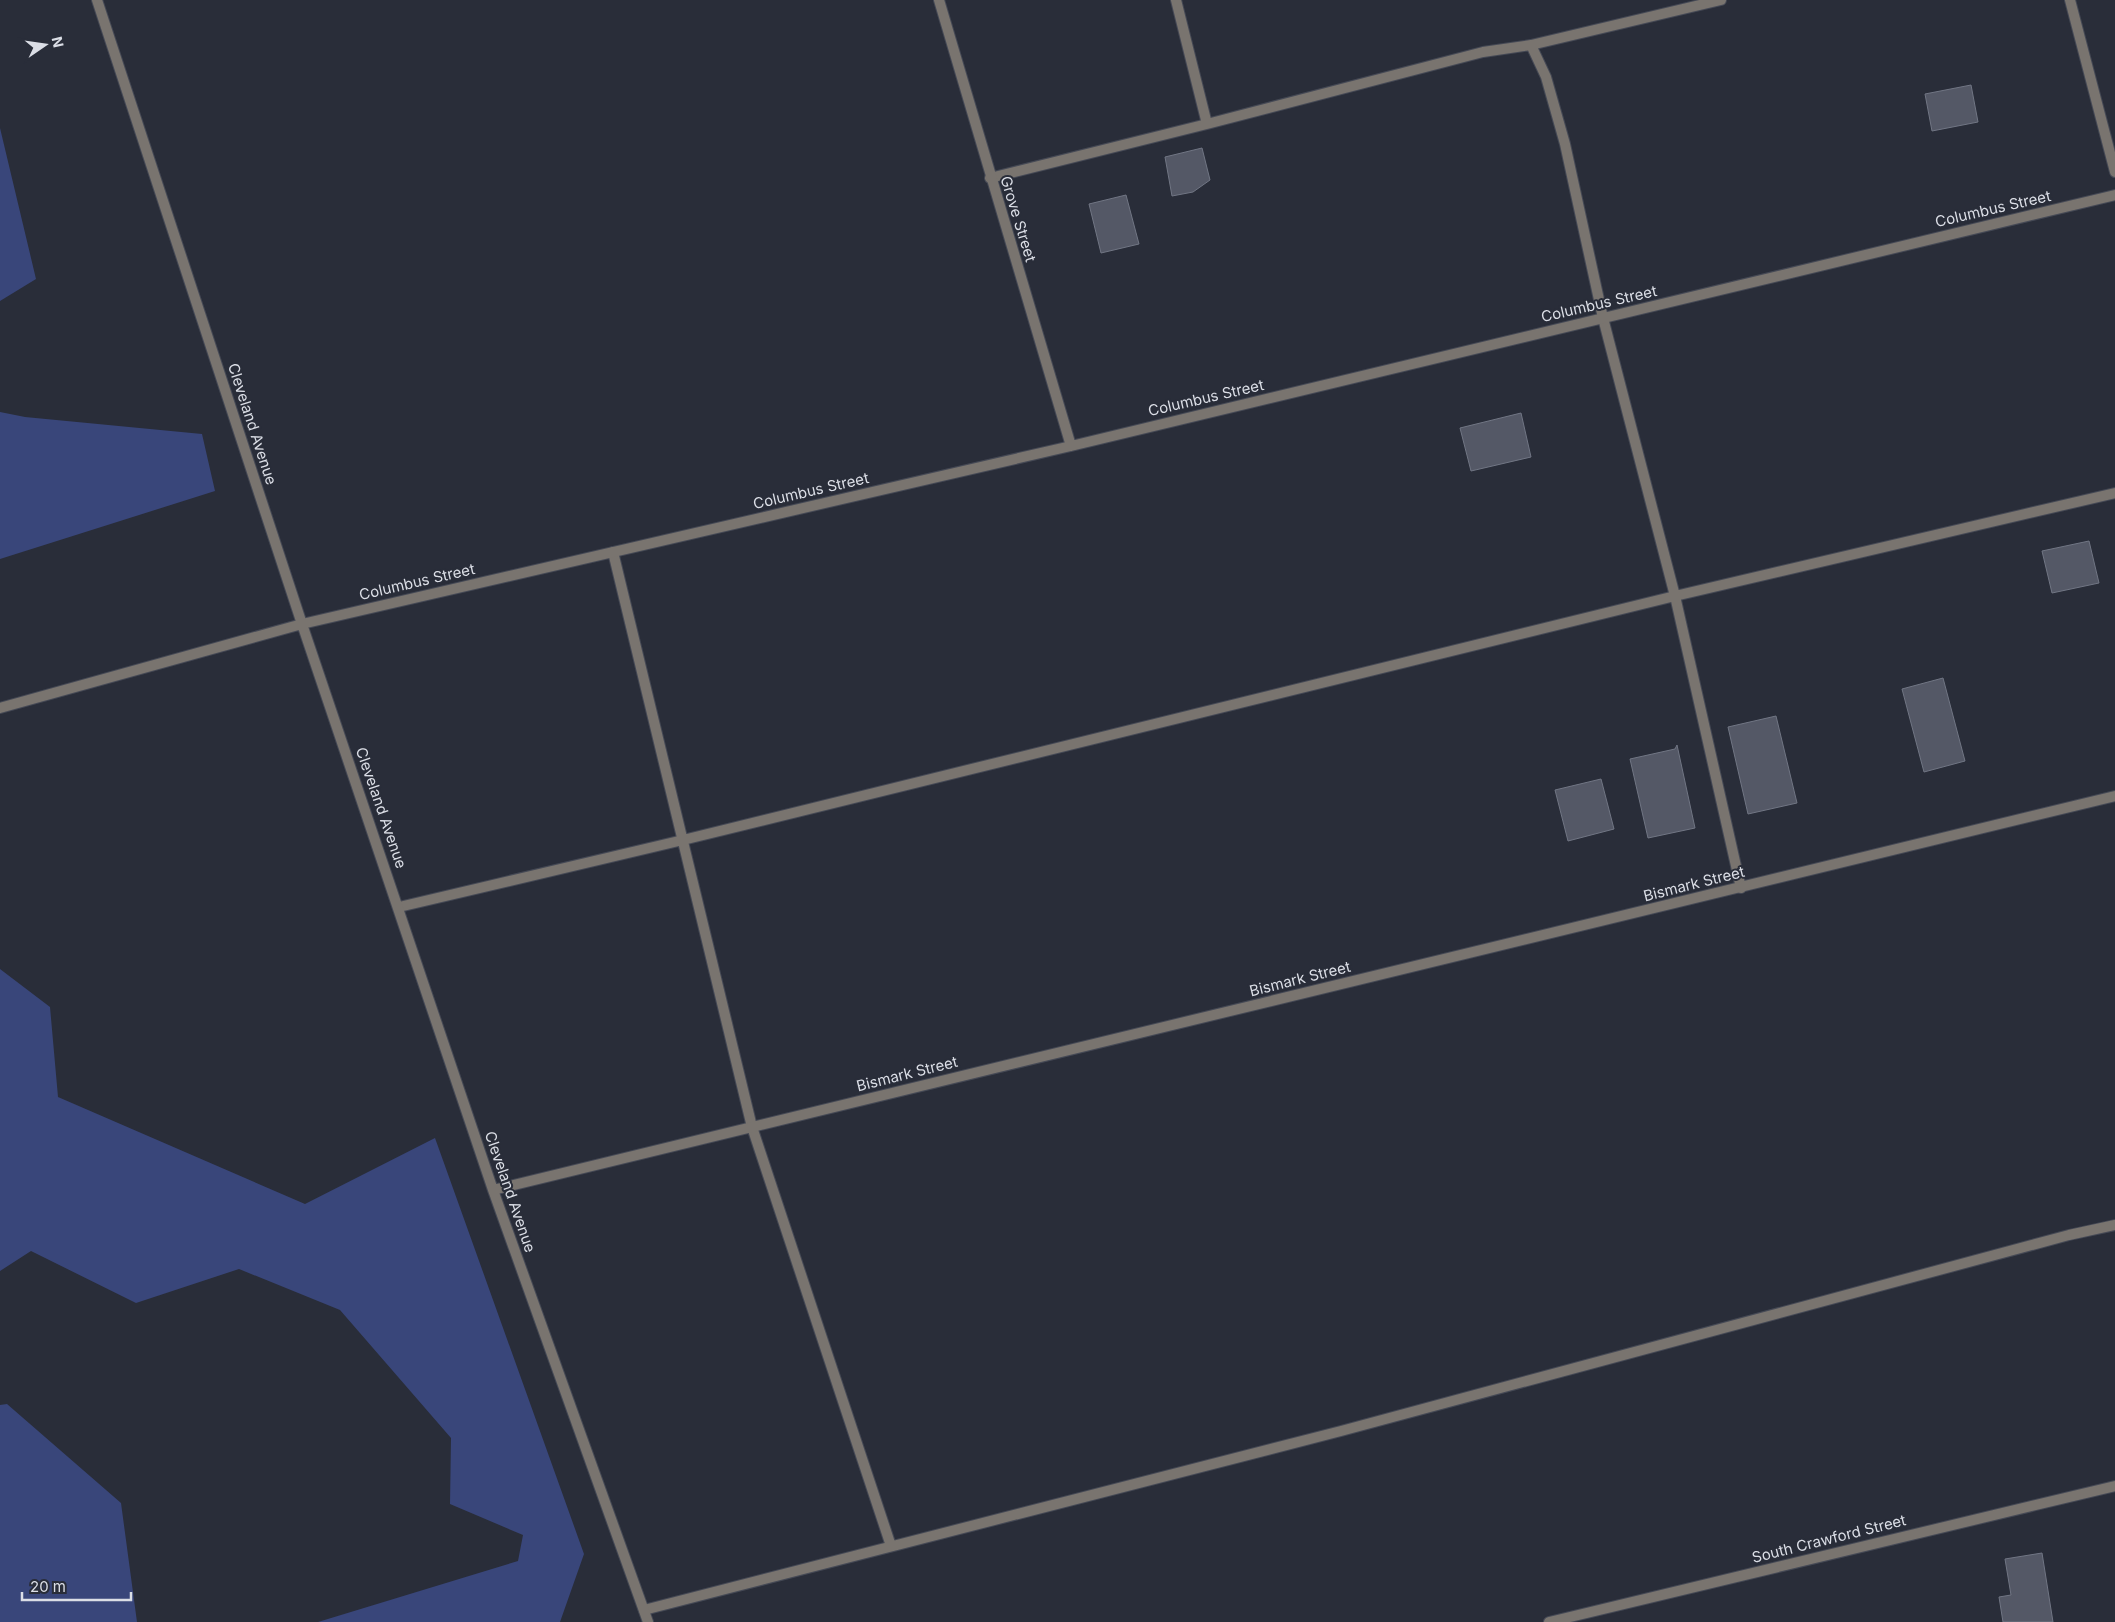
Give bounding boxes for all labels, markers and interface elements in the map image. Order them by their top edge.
north arrow [20,20,70,70]
text: N [49,35,68,49]
street label: Grove Street [996,174,1041,264]
street label: Columbus Street [1933,186,2053,231]
street label: Columbus Street [1539,281,1659,326]
street label: Cleveland Avenue [224,361,281,487]
street label: Columbus Street [1146,375,1266,420]
street label: Columbus Street [751,468,871,513]
street label: Columbus Street [357,559,477,604]
street label: Cleveland Avenue [352,745,411,871]
street label: Bismark Street [1641,862,1747,905]
street label: Bismark Street [1247,957,1353,1000]
street label: Bismark Street [854,1052,960,1095]
street label: Cleveland Avenue [481,1129,540,1255]
street label: South Crawford Street [1750,1510,1908,1567]
scale bar [22,1570,131,1602]
text: 20 m [30,1577,66,1596]

